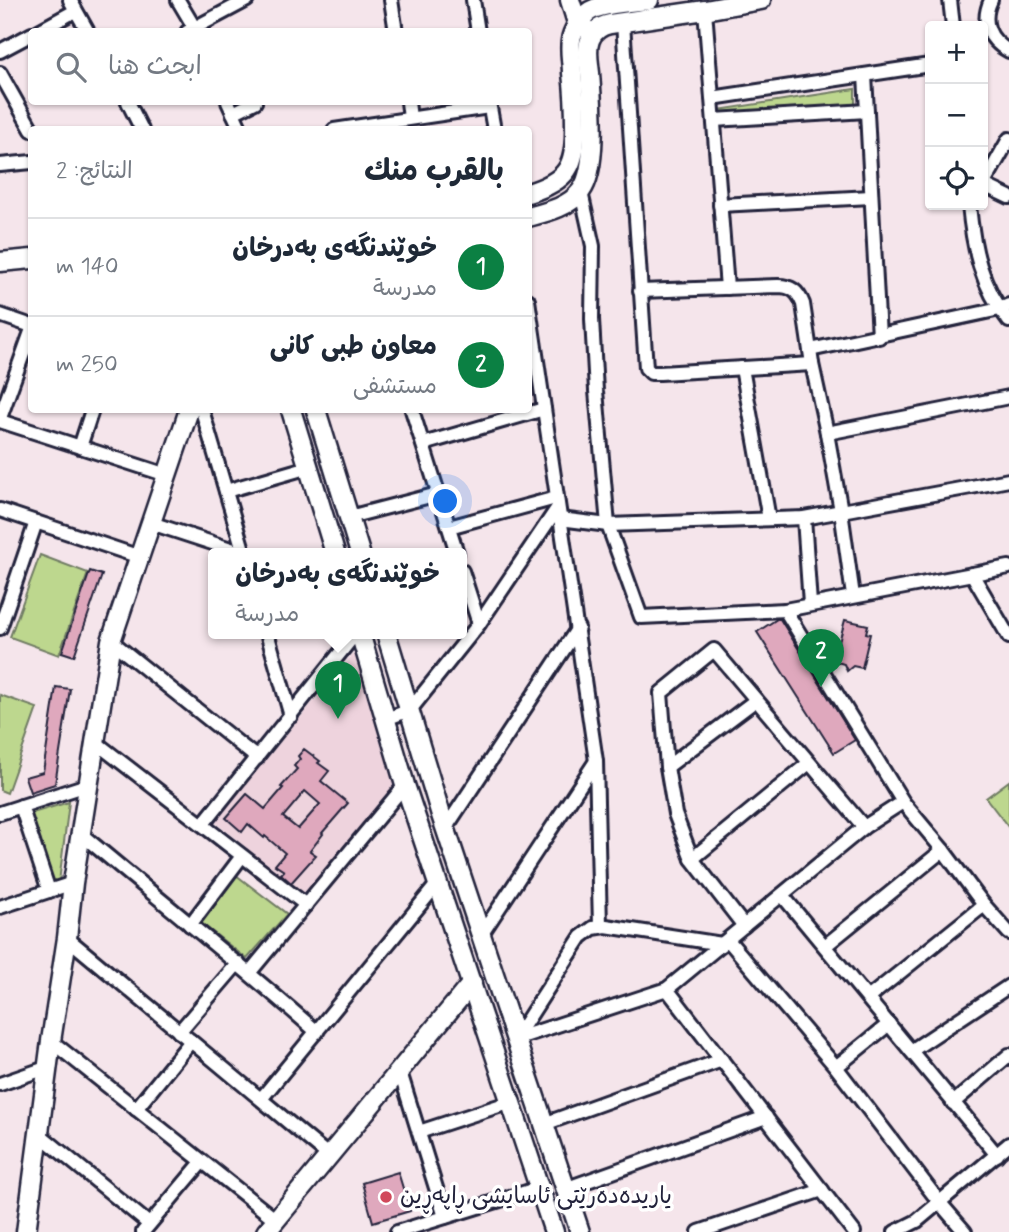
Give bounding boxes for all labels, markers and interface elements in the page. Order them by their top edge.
map controls [925,21,988,210]
button: + [925,21,988,84]
search box [28,28,532,105]
icon: search [52,48,90,86]
text: ابحث هنا [108,50,202,84]
button: − [925,84,988,147]
button: locate [925,147,988,210]
text: بالقرب منك [364,152,504,191]
text: النتائج: 2 [56,157,133,187]
text: خوێندنگەی بەدرخان [232,232,437,266]
text: 140 m [56,252,119,282]
text: 1 [476,252,486,282]
text: مدرسة [373,274,437,304]
text: معاون طبی کانی [270,330,437,364]
text: 250 m [56,350,118,380]
text: 2 [475,350,487,380]
text: مستشفى [353,372,437,402]
your location [428,484,462,518]
popup [208,548,467,639]
text: خوێندنگەی بەدرخان [235,558,440,592]
text: مدرسة [235,600,299,630]
pin: 2 [798,629,844,687]
pin: 1 [315,661,361,719]
place label: یاریدەدەرێتی ئاسایشی ڕاپەڕین [400,1182,672,1214]
marker: یاریدەدەرێتی ئاسایشی ڕاپەڕین [378,1189,394,1205]

